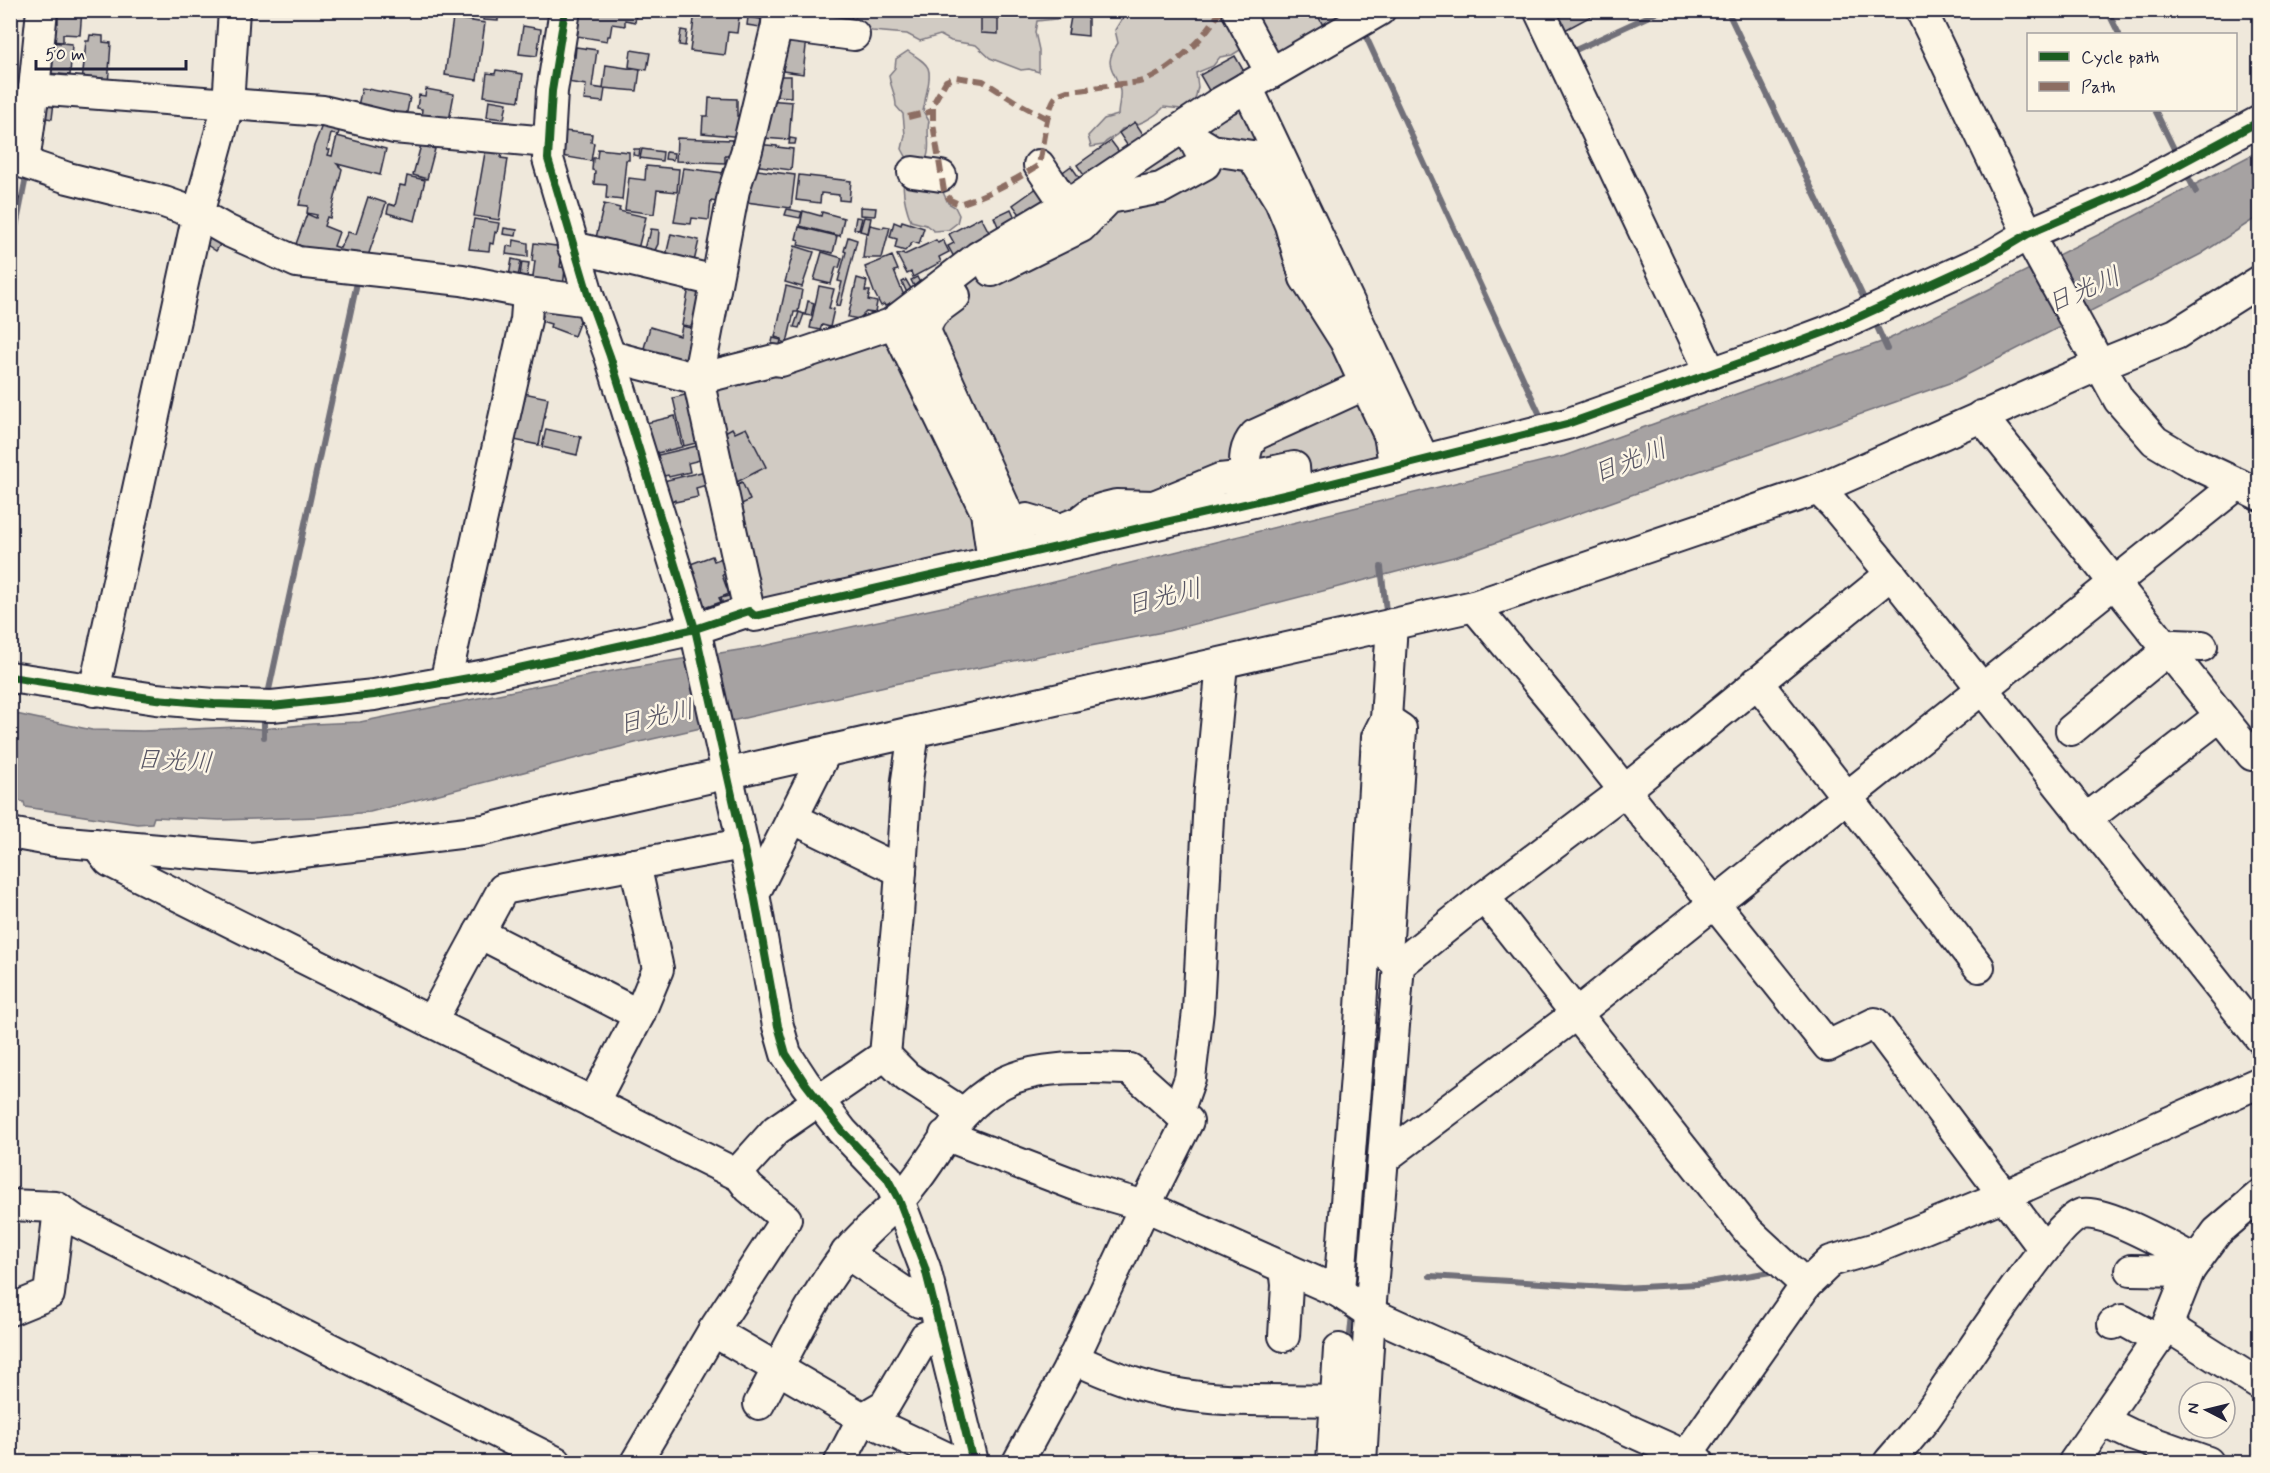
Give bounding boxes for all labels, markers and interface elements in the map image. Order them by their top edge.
scale bar [36,33,186,71]
legend [2027,33,2237,111]
text: 50 m [45,43,85,67]
text: Cycle path [2081,46,2159,70]
text: Path [2081,76,2116,100]
water label: 日光川 [2041,260,2127,322]
water label: 日光川 [1587,432,1673,492]
water label: 日光川 [1122,572,1206,624]
water label: 日光川 [614,693,698,743]
water label: 日光川 [134,743,214,781]
north arrow [2177,1380,2237,1440]
text: N [2183,1402,2205,1415]

